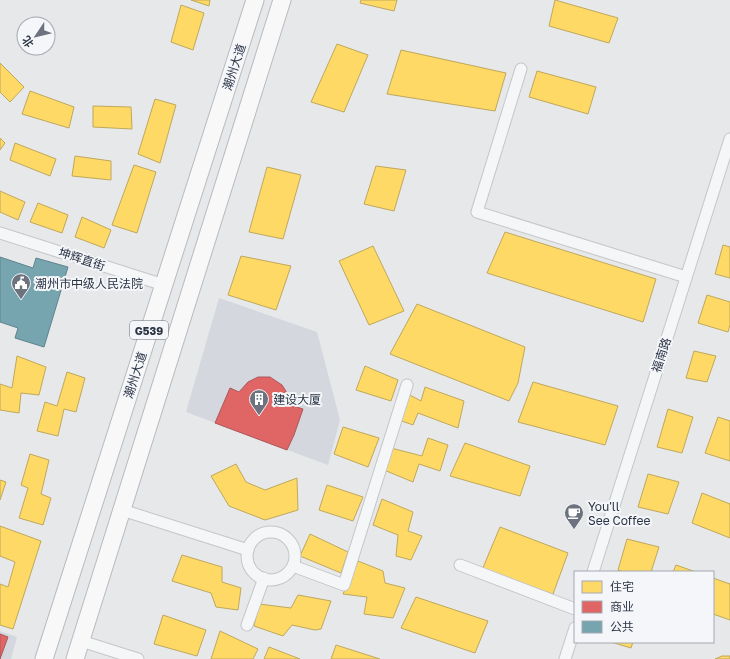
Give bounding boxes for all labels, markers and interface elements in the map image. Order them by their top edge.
north arrow [16,16,56,56]
text: 北 [19,34,36,50]
street label: 潮州大道 [219,42,249,92]
street label: 坤辉直街 [57,244,107,274]
public building icon: 潮州市中级人民法院 [10,272,32,300]
place label: 潮州市中级人民法院 [35,276,143,291]
road number: G539 [130,321,168,339]
street label: 福南路 [648,336,674,374]
street label: 潮州大道 [120,350,150,400]
building icon: 建设大厦 [248,388,270,416]
place label: 建设大厦 [273,392,321,407]
place label: You'll See Coffee [588,499,651,528]
cafe icon: You'll See Coffee [563,502,585,530]
legend [574,571,714,643]
text: 住宅 [610,579,634,594]
text: 商业 [610,599,634,614]
text: 公共 [610,619,634,634]

